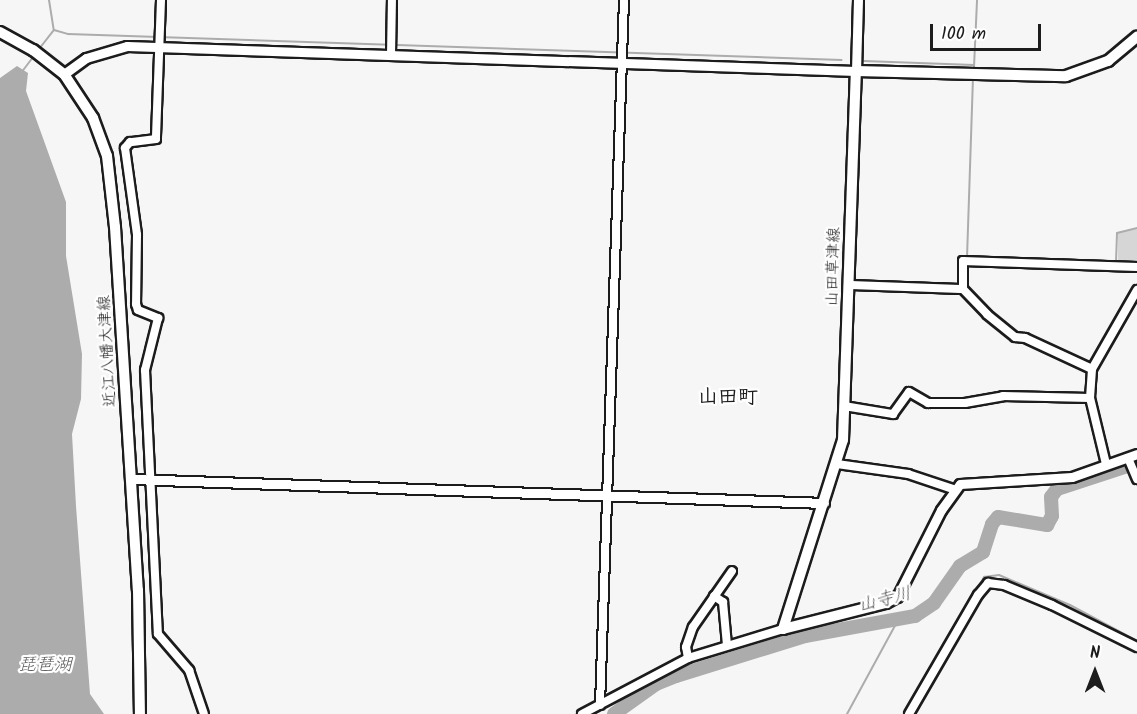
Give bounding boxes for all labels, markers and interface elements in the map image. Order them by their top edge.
scale bar [933,12,1044,50]
text: 100 m [941,20,986,49]
street label: 山田草津線 [823,227,845,307]
street label: 近江八幡大津線 [95,295,121,407]
district label: 山田町 [698,386,758,410]
water label: 山寺川 [856,584,914,618]
text: N [1090,641,1100,666]
north arrow [1065,642,1125,702]
water label: 琵琶湖 [18,655,72,677]

